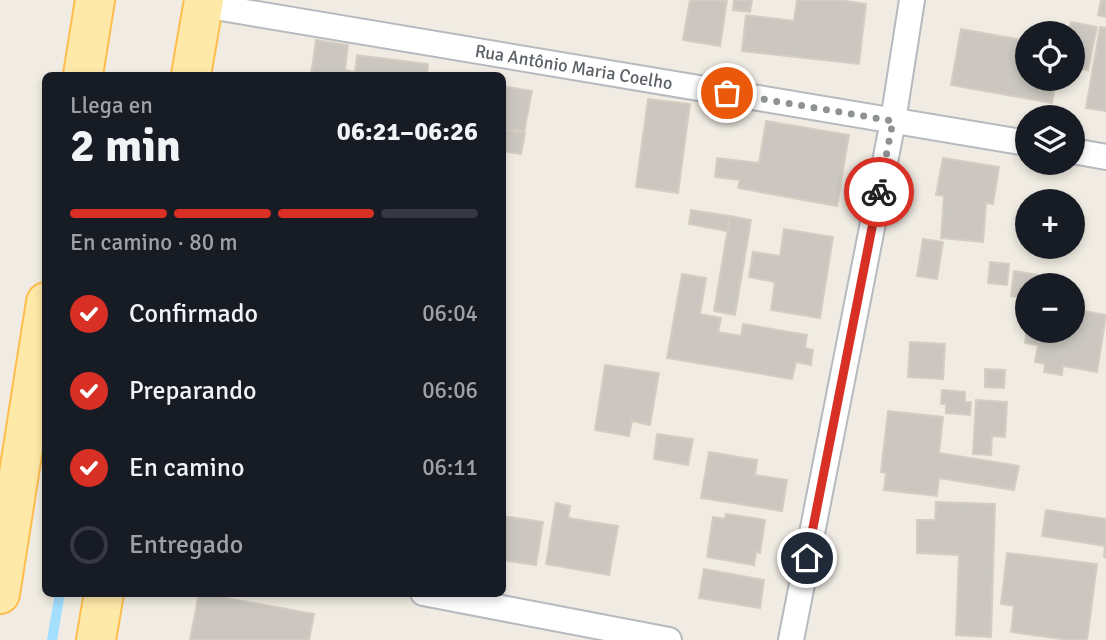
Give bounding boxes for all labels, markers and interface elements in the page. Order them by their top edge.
map controls [1015,21,1085,343]
button: locate [1015,21,1085,91]
street label: Rua Antônio Maria Coelho [473,40,674,94]
pin [697,63,757,123]
icon: bag [708,74,746,112]
text: Llega en [70,91,153,120]
button: layers [1015,105,1085,175]
text: 06:21–06:26 [337,116,478,148]
text: 2 min [70,118,181,174]
courier [844,157,914,227]
icon: bike [860,173,898,211]
button: + [1015,189,1085,259]
text: En camino · 80 m [70,228,238,257]
button: − [1015,273,1085,343]
icon: check [70,295,108,333]
text: Confirmado [129,298,258,330]
text: 06:04 [422,299,478,328]
icon: check [70,372,108,410]
text: Preparando [129,375,256,407]
text: 06:06 [422,376,478,405]
icon: check [70,449,108,487]
text: En camino [129,452,245,484]
text: 06:11 [422,453,478,482]
pin [777,528,837,588]
text: Entregado [129,529,243,561]
icon: home [788,539,826,577]

